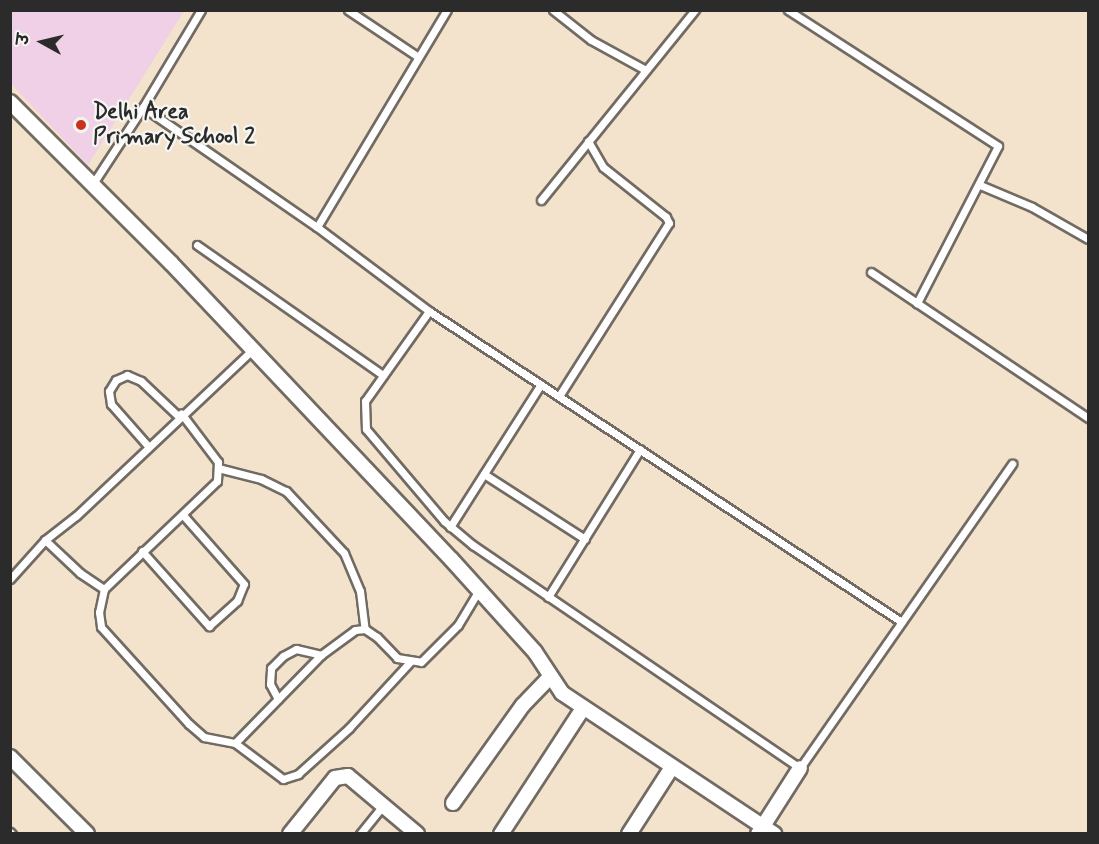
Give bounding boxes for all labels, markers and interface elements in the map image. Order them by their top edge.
north arrow [12,12,72,72]
text: उ [13,33,35,46]
place label: Delhi Area Primary School 2 [93,99,255,150]
marker: Delhi Area Primary School 2 [74,118,88,132]

